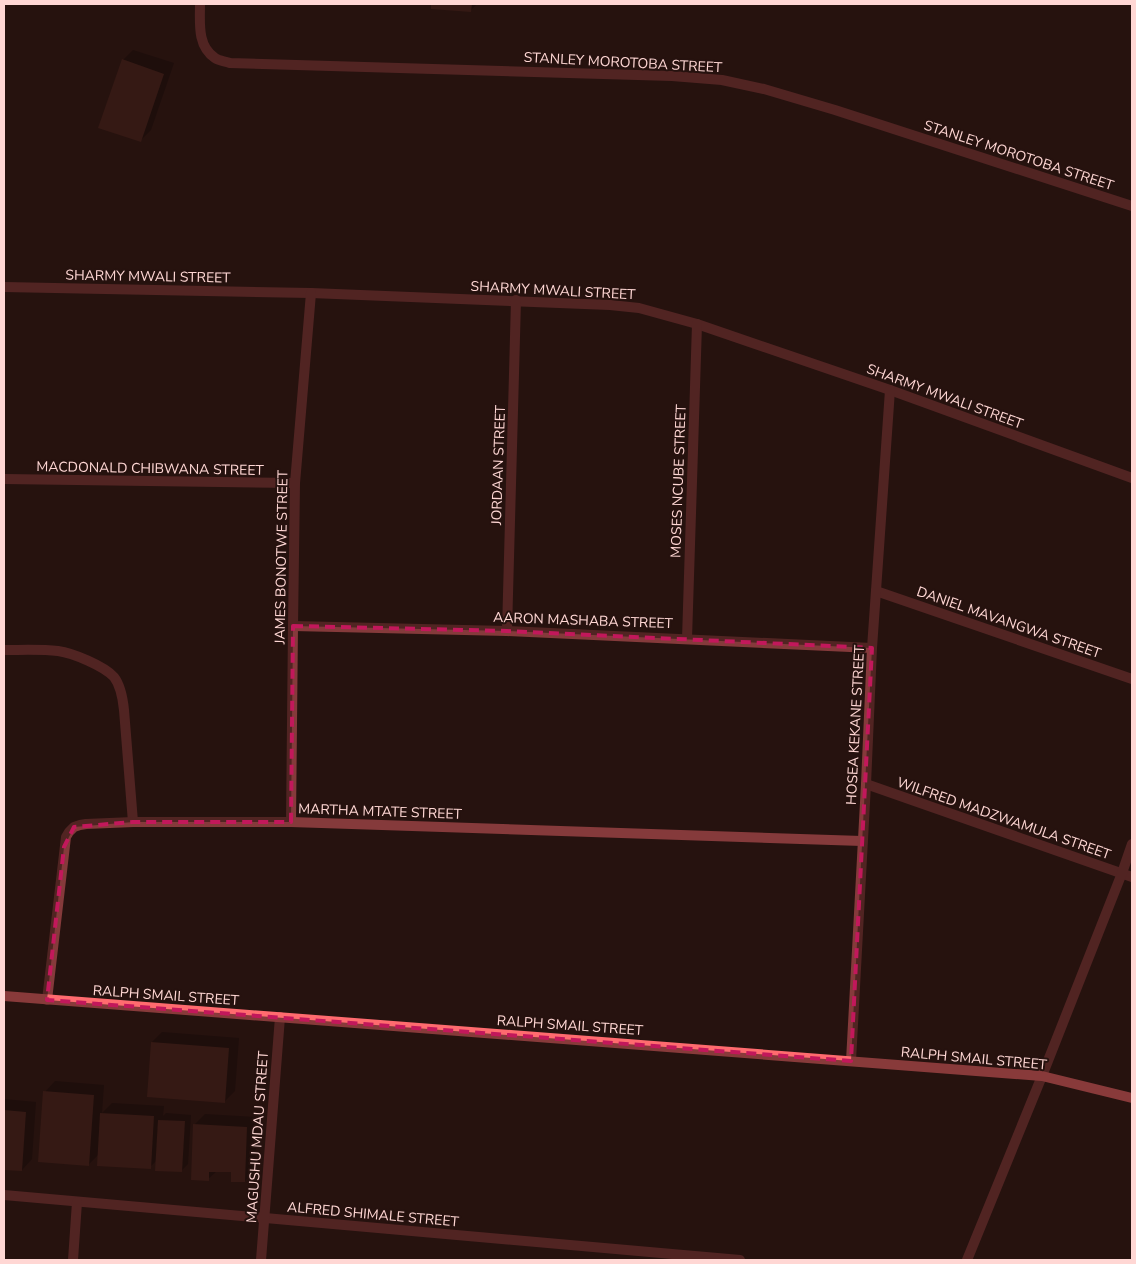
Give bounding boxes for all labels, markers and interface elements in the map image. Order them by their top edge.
street label: STANLEY MOROTOBA STREET [523,48,723,77]
street label: STANLEY MOROTOBA STREET [921,116,1117,195]
street label: SHARMY MWALI STREET [65,266,231,287]
street label: SHARMY MWALI STREET [470,277,636,304]
street label: SHARMY MWALI STREET [864,359,1026,434]
street label: MOSES NCUBE STREET [666,403,691,558]
street label: JORDAAN STREET [487,404,510,526]
street label: MACDONALD CHIBWANA STREET [36,457,264,480]
street label: JAMES BONOTWE STREET [270,469,293,645]
street label: DANIEL MAVANGWA STREET [914,582,1104,663]
street label: AARON MASHABA STREET [493,608,674,633]
street label: HOSEA KEKANE STREET [842,644,869,805]
street label: WILFRED MADZWAMULA STREET [894,773,1114,864]
street label: MARTHA MTATE STREET [298,799,463,824]
street label: RALPH SMAIL STREET [92,981,240,1010]
street label: RALPH SMAIL STREET [496,1011,644,1040]
street label: RALPH SMAIL STREET [900,1043,1048,1074]
street label: MAGUSHU MDAU STREET [242,1050,273,1224]
street label: ALFRED SHIMALE STREET [286,1198,460,1232]

